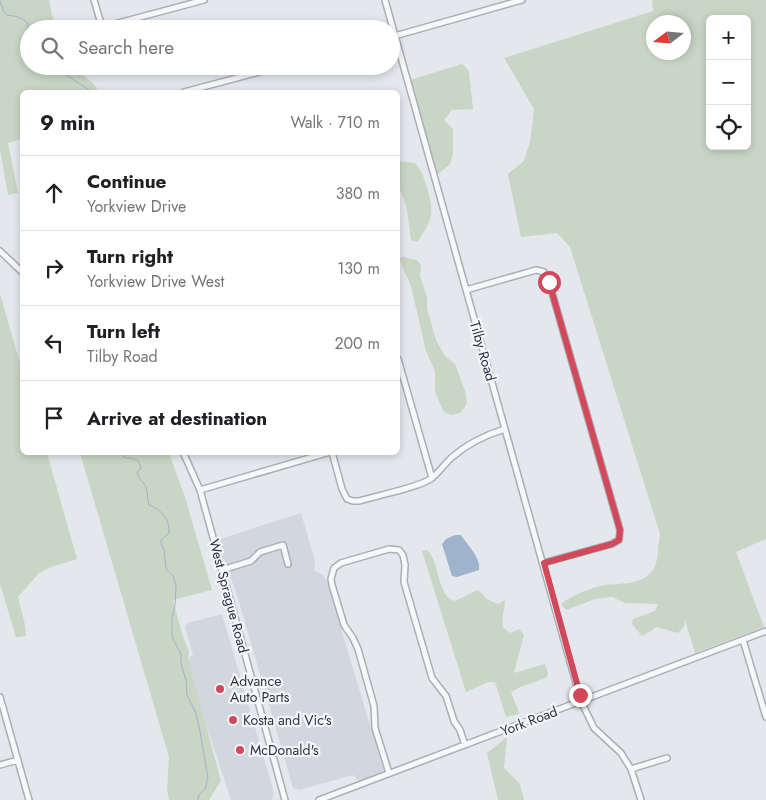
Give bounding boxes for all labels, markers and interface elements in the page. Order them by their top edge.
north arrow [646,15,691,60]
map controls [706,15,751,150]
button: + [706,15,751,60]
search box [20,20,400,75]
icon: search [38,34,66,62]
text: Search here [78,34,174,61]
button: − [706,60,751,105]
button: locate [706,105,751,150]
text: 9 min [40,108,95,138]
text: Walk · 710 m [290,111,380,134]
text: Continue [87,168,166,195]
icon: ahead [40,179,68,207]
text: 380 m [336,182,380,205]
text: Yorkview Drive [87,195,186,218]
text: Turn right [87,243,173,270]
icon: right [40,254,68,282]
text: 130 m [337,257,380,280]
text: Yorkview Drive West [87,270,224,293]
route start [538,271,561,294]
text: Turn left [87,318,160,345]
street label: Tilby Road [465,319,501,383]
icon: left [40,329,68,357]
text: 200 m [334,332,380,355]
text: Tilby Road [87,345,158,368]
icon: arrive [40,404,68,432]
text: Arrive at destination [87,405,267,432]
street label: West Sprague Road [204,537,254,655]
place label: Advance Auto Parts [230,671,290,707]
marker: Advance Auto Parts [214,683,226,695]
route end [569,684,592,707]
street label: York Road [498,701,560,741]
place label: Kosta and Vic's [243,710,332,730]
marker: Kosta and Vic's [227,714,239,726]
place label: McDonald's [250,740,319,760]
marker: McDonald's [234,744,246,756]

